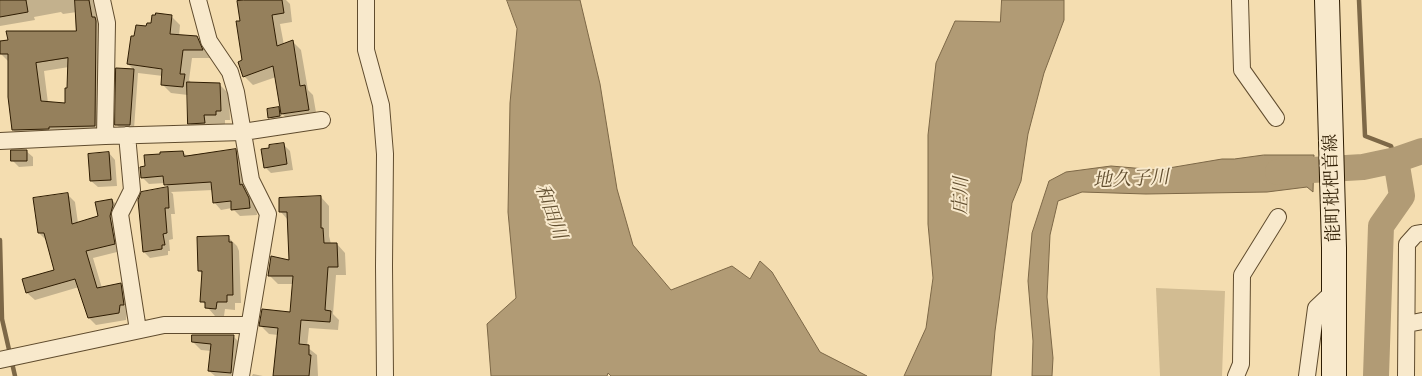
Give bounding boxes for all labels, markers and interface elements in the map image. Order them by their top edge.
street label: 能町枇杷首線 [1320,134,1346,242]
water label: 地久子川 [1092,167,1170,193]
water label: 庄川 [950,177,974,215]
water label: 和田川 [530,181,570,243]

